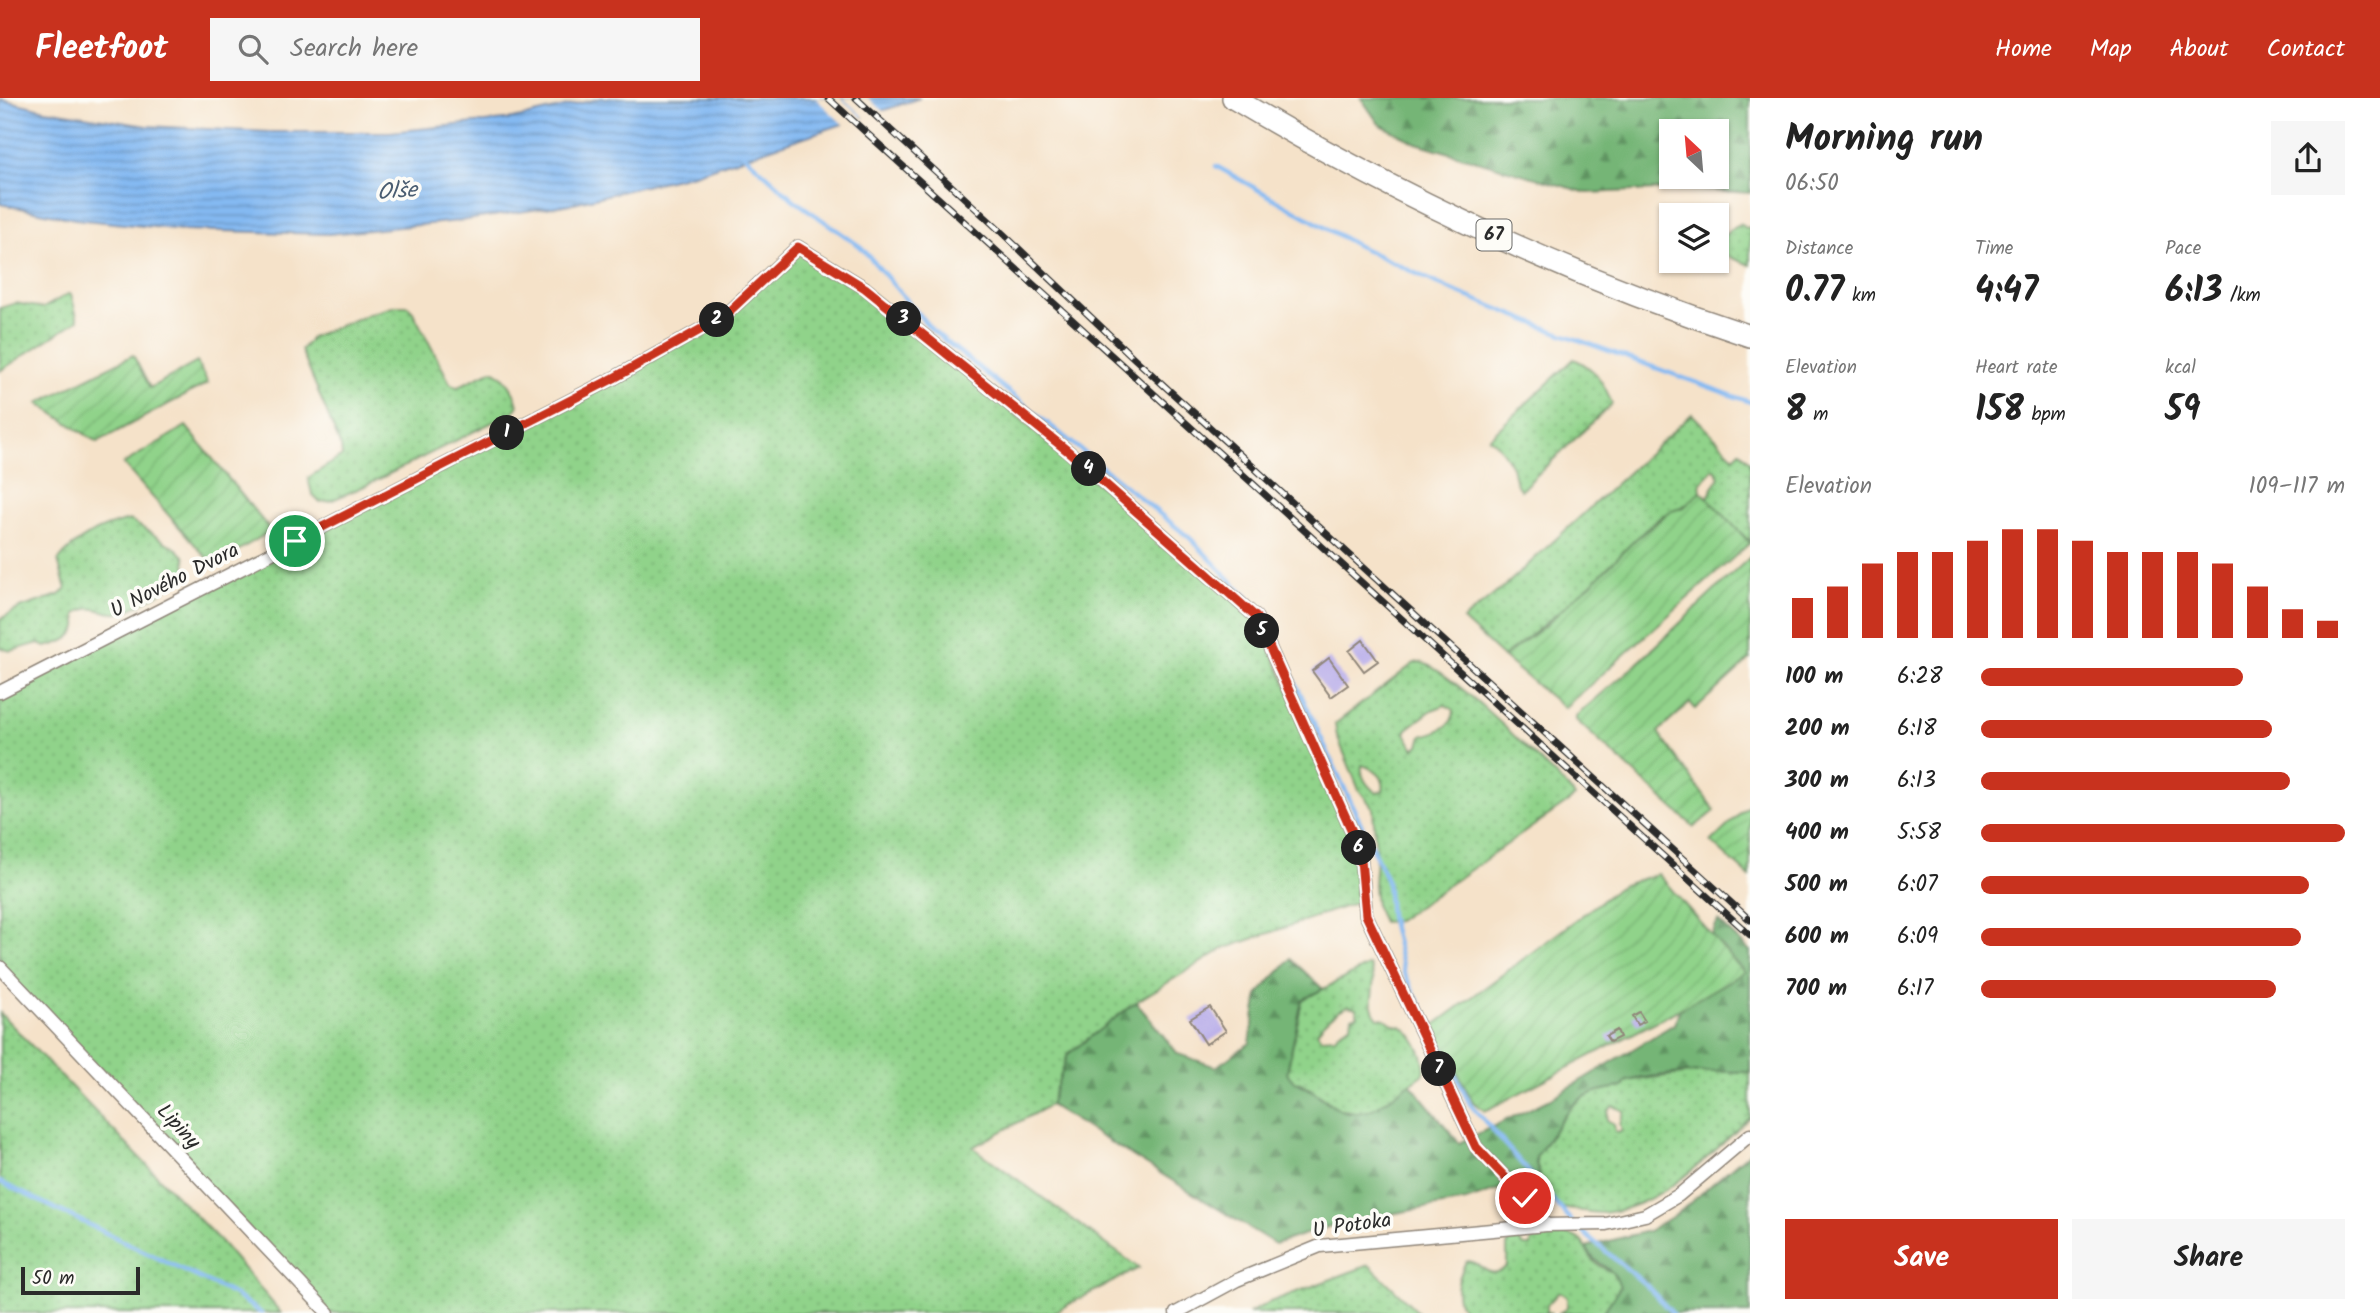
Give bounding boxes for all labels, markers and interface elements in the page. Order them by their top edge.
search box [210,18,700,81]
text: Fleetfoot [35,23,168,76]
text: Search here [290,28,418,70]
icon: search [234,30,272,68]
text: Home [1995,30,2052,69]
text: Map [2090,30,2132,69]
text: About [2170,30,2228,69]
text: Contact [2266,30,2345,69]
text: Morning run [1785,110,1983,170]
north arrow [1659,119,1729,189]
map controls [1659,119,1729,273]
button: share [2271,121,2345,195]
text: 06:50 [1785,166,1839,202]
water label: Olše [376,172,421,211]
button: layers [1659,203,1729,273]
road number: 67 [1476,220,1512,251]
text: Distance [1785,234,1853,264]
text: Time [1975,234,2013,264]
text: Pace [2165,234,2201,264]
text: 0.77 [1785,264,1844,320]
text: 4:47 [1975,264,2038,320]
text: 6:13 [2165,264,2222,320]
text: km [1844,281,1876,311]
text: /km [2222,281,2261,311]
pin: 2 [700,302,734,338]
pin: 3 [886,302,922,336]
text: 3 [898,303,909,333]
text: 2 [711,304,722,334]
text: Elevation [1785,353,1857,383]
text: Heart rate [1975,353,2058,383]
text: kcal [2165,353,2196,383]
text: 8 [1785,383,1806,439]
text: 158 [1975,383,2024,439]
text: 59 [2165,383,2200,439]
text: m [1806,400,1828,430]
text: bpm [2024,400,2066,430]
pin: 1 [490,416,524,450]
text: 1 [504,417,509,447]
pin: 4 [1072,452,1106,486]
text: 4 [1083,453,1094,483]
text: Elevation [1785,469,1872,505]
text: 109–117 m [2248,469,2345,505]
pin [265,511,325,571]
icon: arrive [276,522,314,560]
street label: U Nového Dvora [105,534,245,628]
pin: 5 [1244,614,1280,648]
text: 5 [1257,615,1266,645]
text: 100 m [1785,659,1843,695]
text: 6:28 [1897,659,1943,695]
text: 200 m [1785,711,1850,747]
text: 6:18 [1897,711,1937,747]
text: 300 m [1785,763,1849,799]
text: 6:13 [1897,763,1936,799]
text: 400 m [1785,815,1849,851]
text: 5:58 [1897,815,1941,851]
pin: 6 [1342,830,1376,866]
text: 6 [1353,832,1364,862]
text: 500 m [1785,867,1848,903]
text: 6:07 [1897,867,1938,903]
text: 600 m [1785,919,1849,955]
text: 6:09 [1897,919,1938,955]
text: 700 m [1785,971,1847,1007]
text: 6:17 [1897,971,1933,1007]
pin: 7 [1422,1052,1456,1086]
text: 7 [1434,1053,1443,1083]
street label: Lipiny [148,1097,208,1158]
pin [1495,1168,1555,1228]
icon: check [1506,1179,1544,1217]
street label: U Potoka [1310,1204,1394,1248]
button: Save [1785,1219,2058,1299]
button: Share [2072,1219,2345,1299]
scale bar [21,1264,140,1296]
text: 50 m [32,1264,74,1294]

